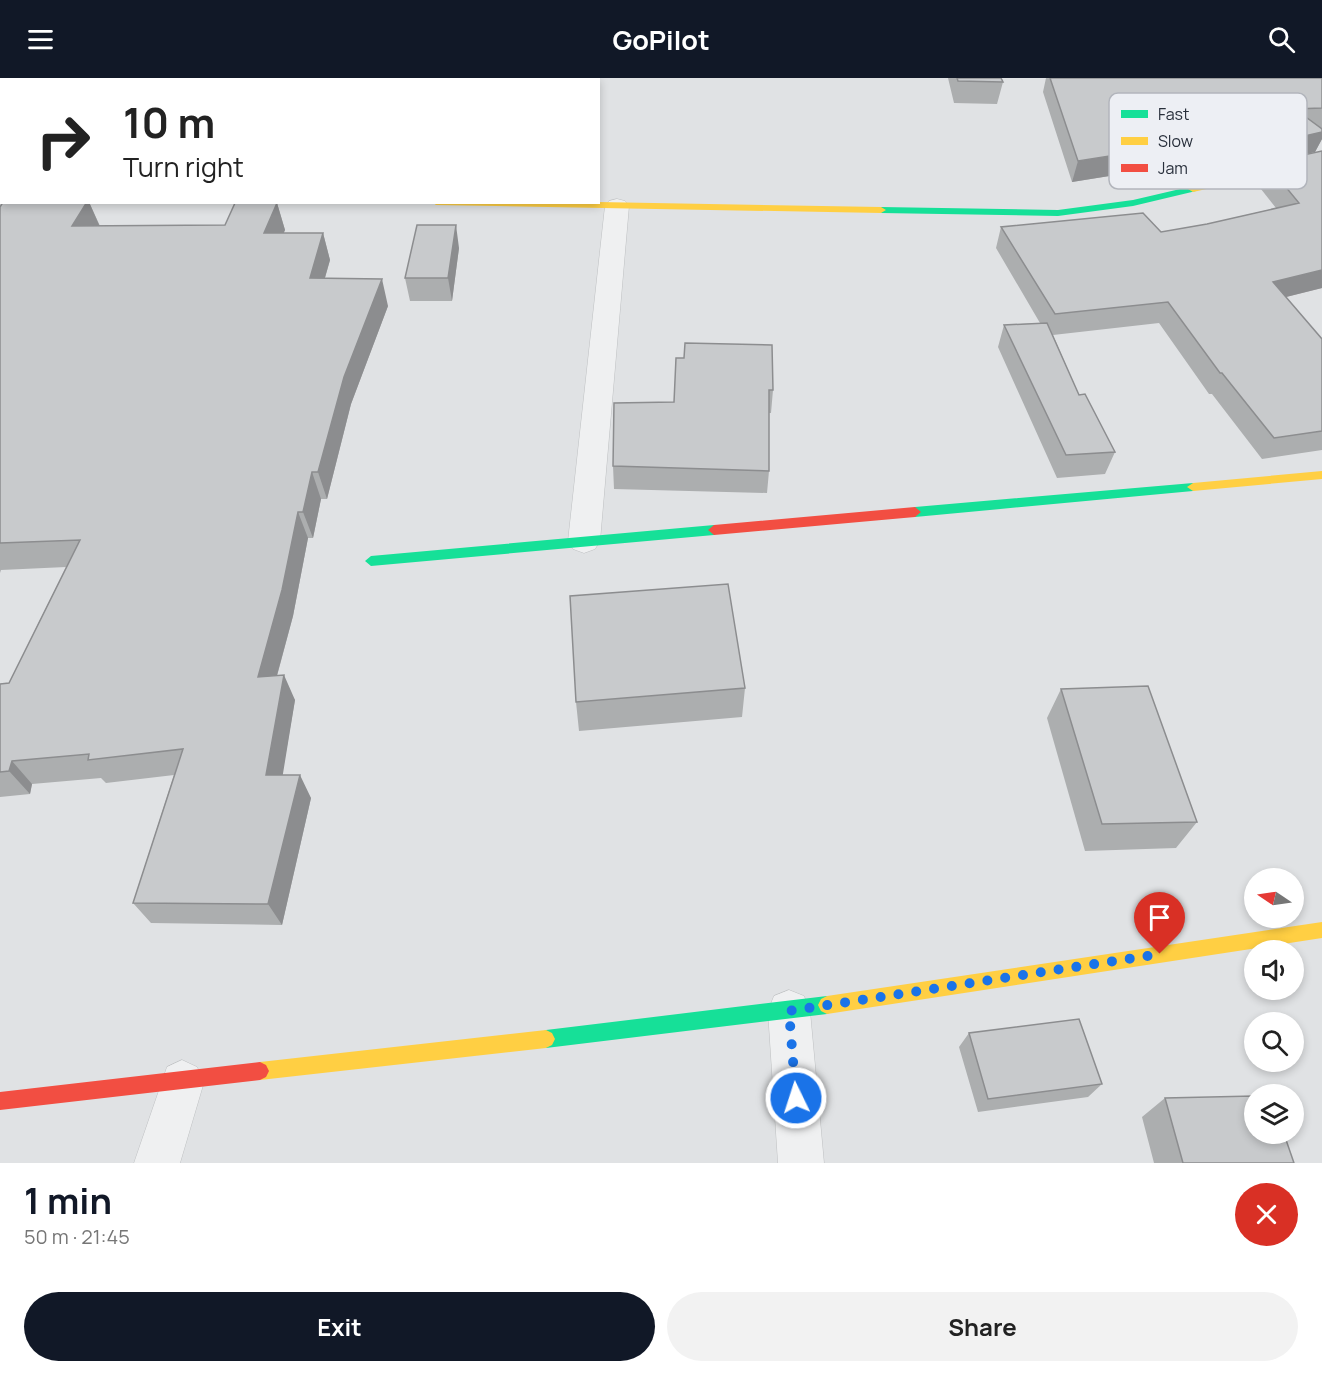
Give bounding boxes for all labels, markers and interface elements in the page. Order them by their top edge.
text: GoPilot [612,21,710,58]
icon: menu [24,23,57,56]
icon: search [1265,23,1298,56]
text: 10 m [123,93,215,151]
legend [1109,93,1307,189]
icon: right [24,102,102,180]
text: Fast [1158,103,1189,125]
text: Slow [1158,130,1193,152]
text: Turn right [123,148,244,185]
text: Jam [1158,157,1188,179]
north arrow [1244,868,1304,928]
map controls [1244,868,1304,1144]
pin [1134,892,1185,954]
icon: arrive [1143,901,1176,934]
button: sound [1244,940,1304,1000]
button: search [1244,1012,1304,1072]
position arrow [764,1066,828,1130]
button: layers [1244,1084,1304,1144]
text: 1 min [24,1176,112,1225]
button: close [1235,1183,1298,1246]
text: 50 m · 21:45 [24,1223,130,1250]
button: Exit [24,1292,655,1361]
button: Share [667,1292,1298,1361]

